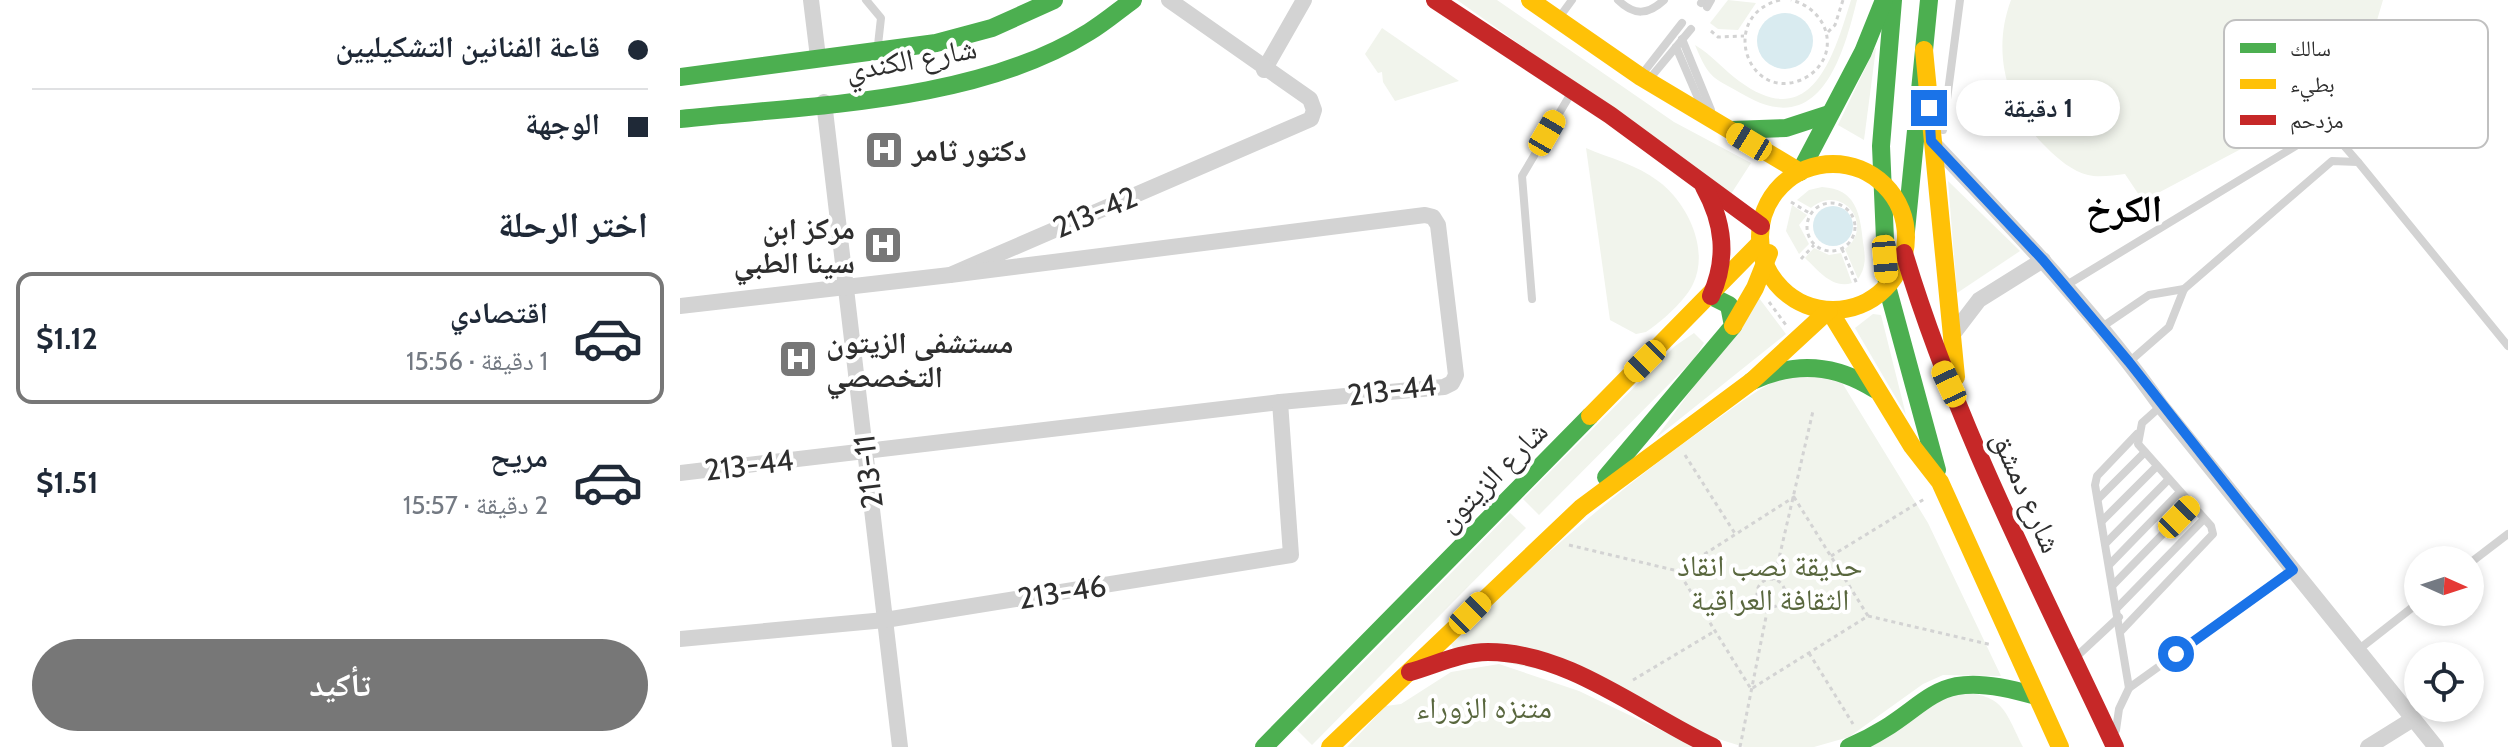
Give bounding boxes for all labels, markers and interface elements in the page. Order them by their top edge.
legend [2224,20,2488,148]
text: قاعة الفنانين التشكيليين [335,28,600,65]
street label: شارع الكندي [843,29,980,94]
text: سالك [2290,35,2331,62]
text: بطيء [2290,71,2335,102]
callout: 1 دقيقة [1957,80,2121,136]
route end [1911,90,1947,126]
text: 1 دقيقة [2003,92,2073,124]
text: الوجهة [525,105,600,142]
car [1525,106,1569,160]
text: مزدحم [2290,107,2344,135]
car [1722,119,1776,165]
hospital icon: دكتور ثامر [863,129,905,171]
place label: دكتور ثامر [910,132,1027,169]
street label: 213-42 [1047,178,1143,246]
district label: الكرخ [2086,185,2162,233]
text: اختر الرحلة [498,202,648,246]
place label: مركز ابن سينا الطبي [733,210,855,286]
hospital icon: مركز ابن سينا الطبي [862,224,904,266]
car [1871,234,1899,284]
text: اقتصادي [450,294,548,331]
icon: car [572,302,644,374]
text: $1.12 [36,320,98,357]
place label: مستشفى الزيتون التخصصي [826,324,1013,400]
car [1620,336,1670,386]
hospital icon: مستشفى الزيتون التخصصي [777,338,819,380]
text: 1 دقيقة · 15:56 [406,345,548,377]
car [1928,357,1970,411]
street label: 213-44 [1346,366,1438,414]
street label: شارع الزيتون [1429,413,1556,540]
street label: شارع دمشق [1983,426,2070,559]
street label: 213-11 [845,433,891,511]
text: مريح [490,438,548,475]
street label: 213-44 [703,441,795,489]
icon: car [572,446,644,518]
text: $1.51 [36,464,98,501]
text: 2 دقيقة · 15:57 [403,489,548,521]
car [2154,491,2204,543]
north arrow [2404,546,2484,626]
map controls [2404,546,2484,722]
park label: حديقة نصب انقاذ الثقافة العراقية [1677,547,1863,618]
street label: 213-46 [1015,567,1109,617]
car [1445,588,1495,638]
route start [2158,636,2194,672]
button: تأكيد [32,639,648,731]
button: locate [2404,642,2484,722]
park label: متنزه الزوراء [1416,689,1552,726]

